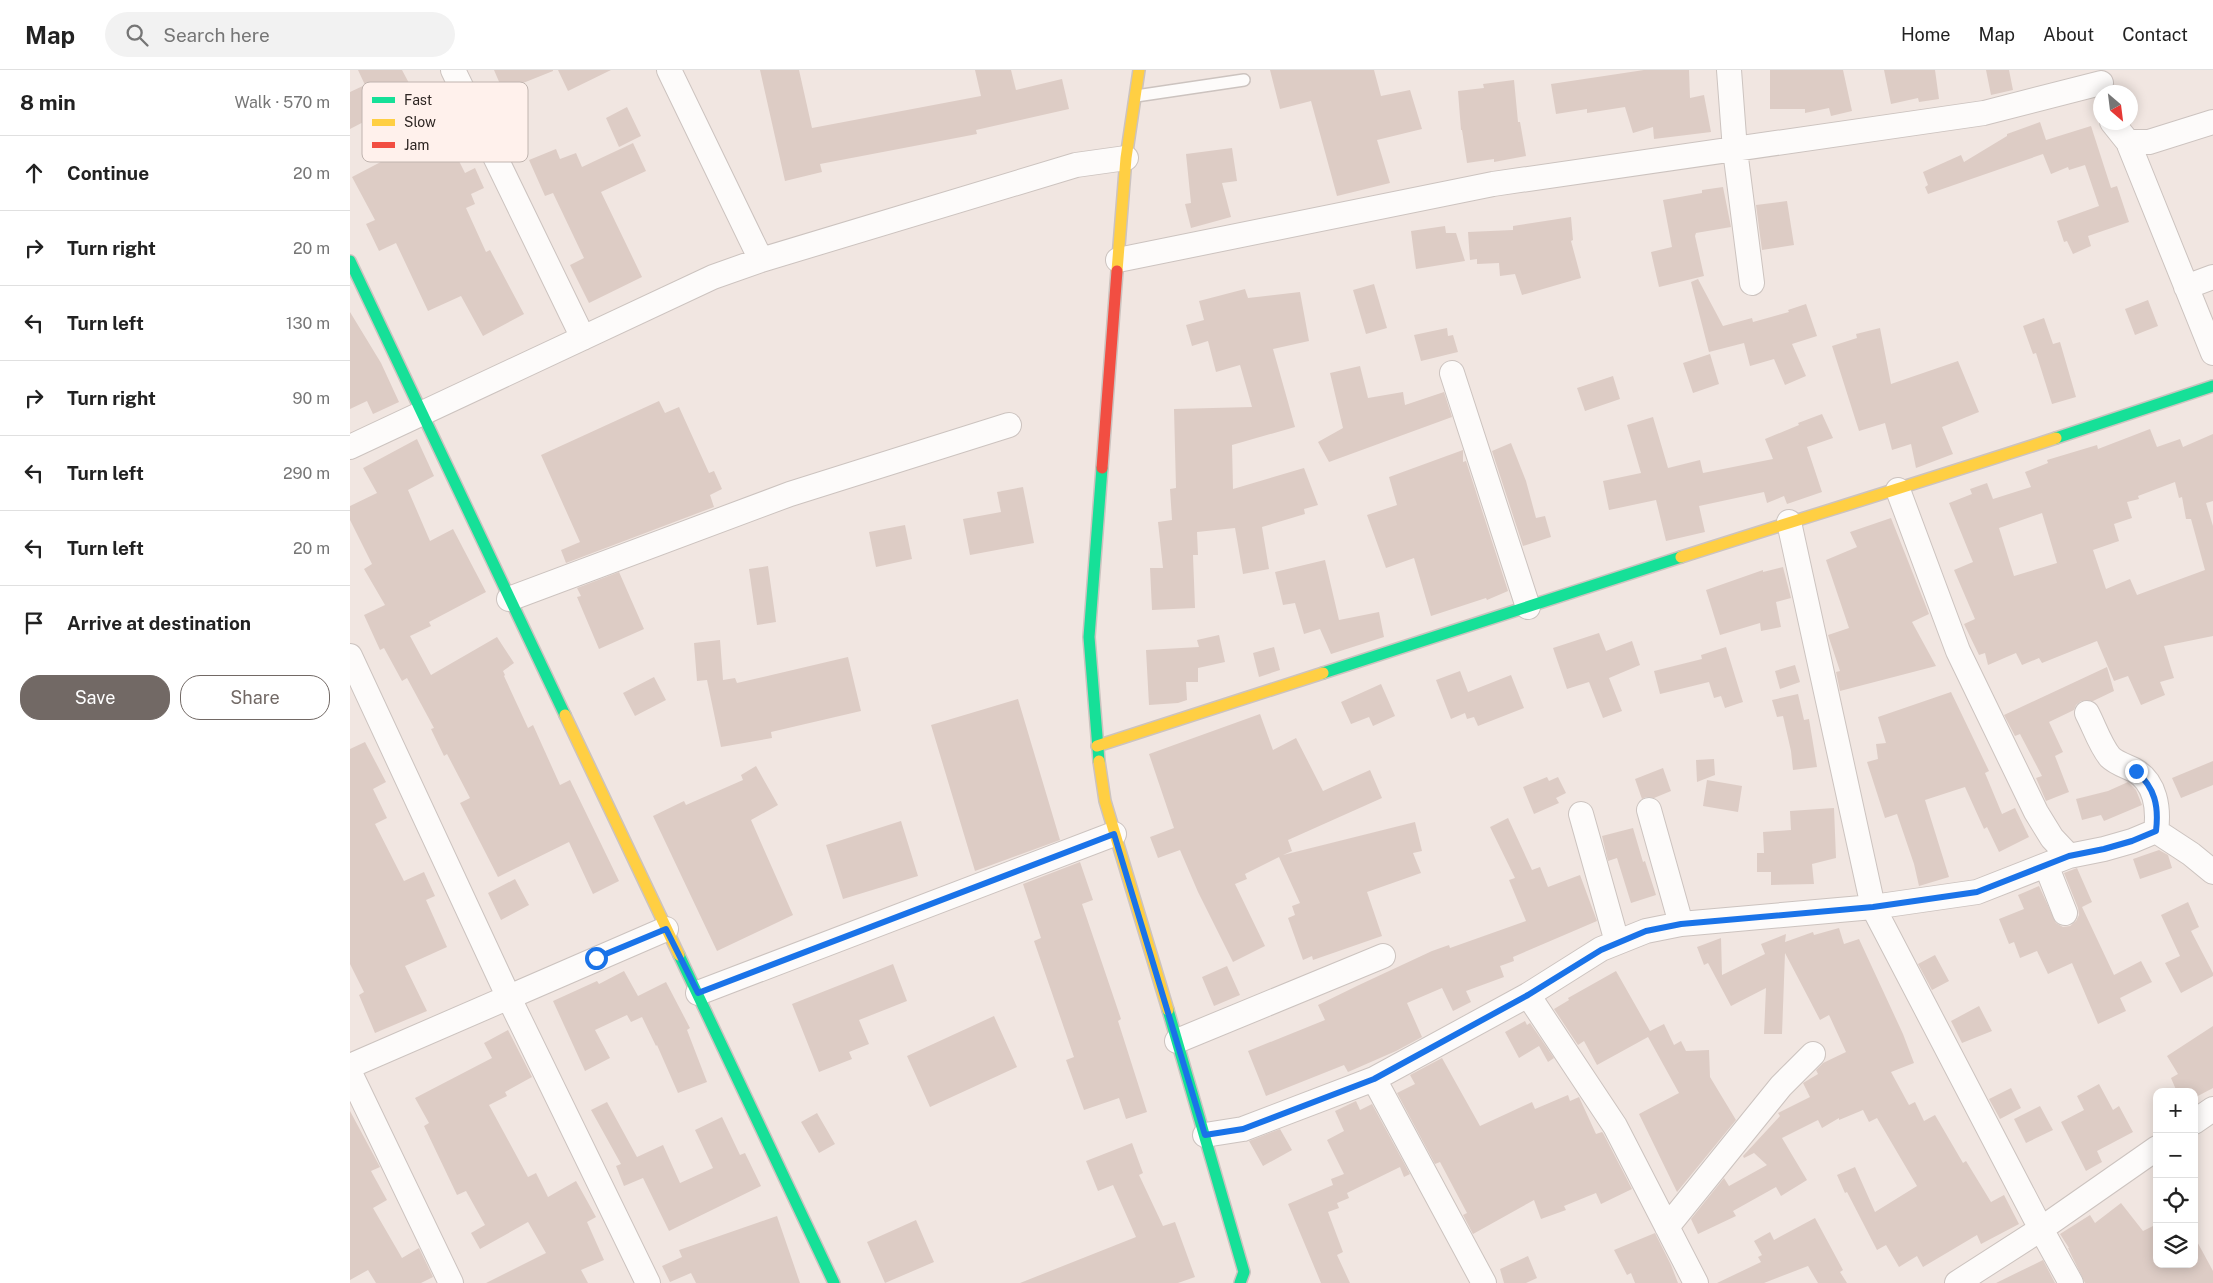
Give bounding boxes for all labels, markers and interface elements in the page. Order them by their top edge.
search box [105,12,455,57]
text: Map [25,21,75,49]
icon: search [123,21,151,49]
text: Search here [163,24,270,46]
text: Home [1901,24,1951,45]
text: Map [1979,24,2015,45]
text: About [2043,24,2094,45]
text: Contact [2122,24,2188,45]
legend [362,82,528,162]
north arrow [2093,85,2138,130]
text: 8 min [20,90,76,115]
text: Fast [404,92,432,108]
text: Walk · 570 m [234,93,330,112]
text: Slow [404,114,436,130]
text: Jam [404,137,429,153]
icon: ahead [20,159,48,187]
text: Continue [67,162,149,184]
text: 20 m [293,164,330,183]
icon: right [20,234,48,262]
text: Turn right [67,237,156,259]
text: 20 m [293,239,330,258]
icon: left [20,309,48,337]
text: Turn left [67,312,144,334]
text: 130 m [286,314,330,333]
icon: right [20,384,48,412]
text: Turn right [67,387,156,409]
text: 90 m [293,389,330,408]
icon: left [20,459,48,487]
text: Turn left [67,462,144,484]
text: 290 m [283,464,330,483]
icon: left [20,534,48,562]
text: Turn left [67,537,144,559]
text: 20 m [293,539,330,558]
icon: arrive [20,609,48,637]
text: Arrive at destination [67,612,251,634]
button: Save [20,675,170,720]
button: Share [180,675,330,720]
route end [2125,760,2148,783]
route start [585,947,608,970]
map controls [2153,1088,2198,1268]
button: + [2153,1088,2198,1133]
button: − [2153,1133,2198,1178]
button: locate [2153,1178,2198,1223]
button: layers [2153,1223,2198,1268]

